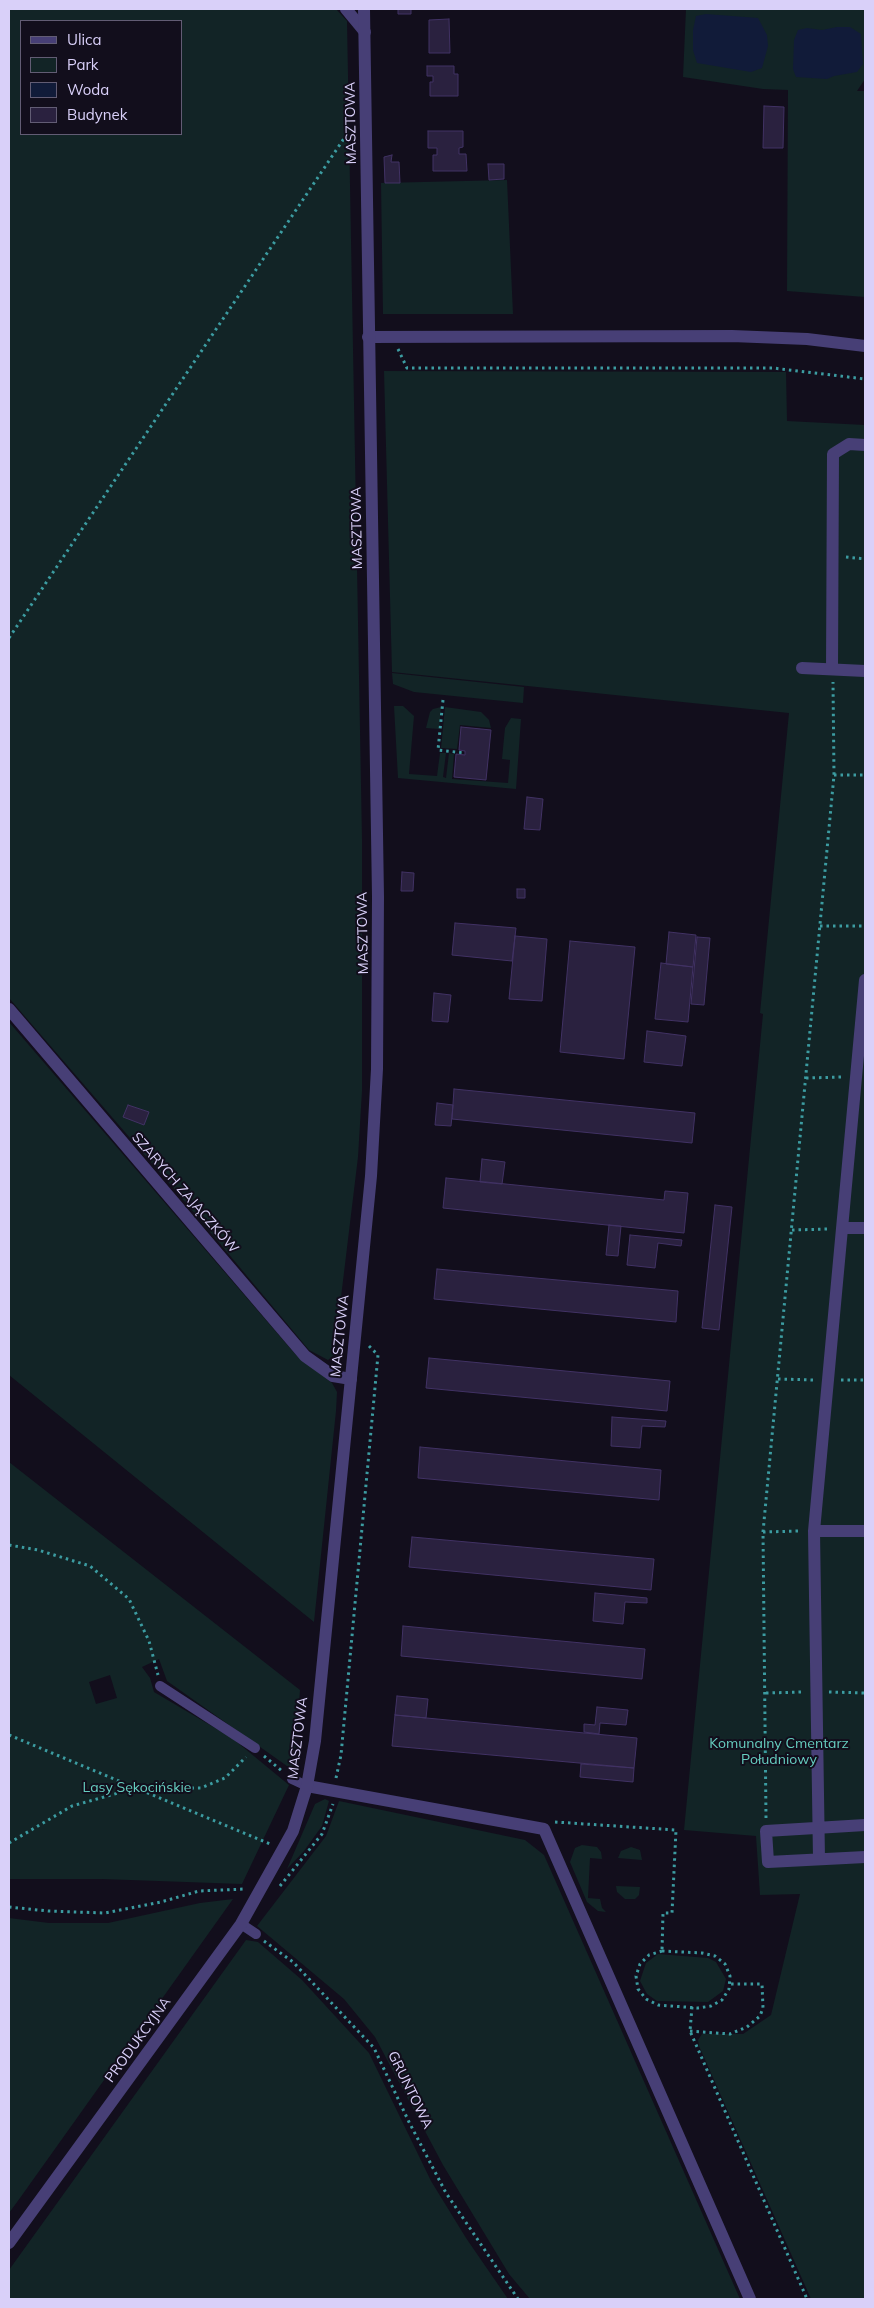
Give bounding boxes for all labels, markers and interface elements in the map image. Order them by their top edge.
legend [20,20,182,135]
text: Ulica [67,30,101,49]
text: Park [67,55,99,74]
text: Woda [67,80,109,99]
street label: MASZTOWA [342,82,360,164]
text: Budynek [67,105,128,124]
street label: MASZTOWA [348,487,366,569]
street label: MASZTOWA [354,892,372,974]
street label: SZARYCH ZAJĄCZKÓW [128,1129,242,1257]
street label: MASZTOWA [327,1294,353,1378]
street label: MASZTOWA [285,1696,311,1780]
park label: Komunalny Cmentarz Południowy [709,1736,849,1768]
park label: Lasy Sękocińskie [83,1780,191,1796]
street label: PRODUKCYJNA [101,1994,175,2086]
street label: GRUNTOWA [384,2049,436,2131]

